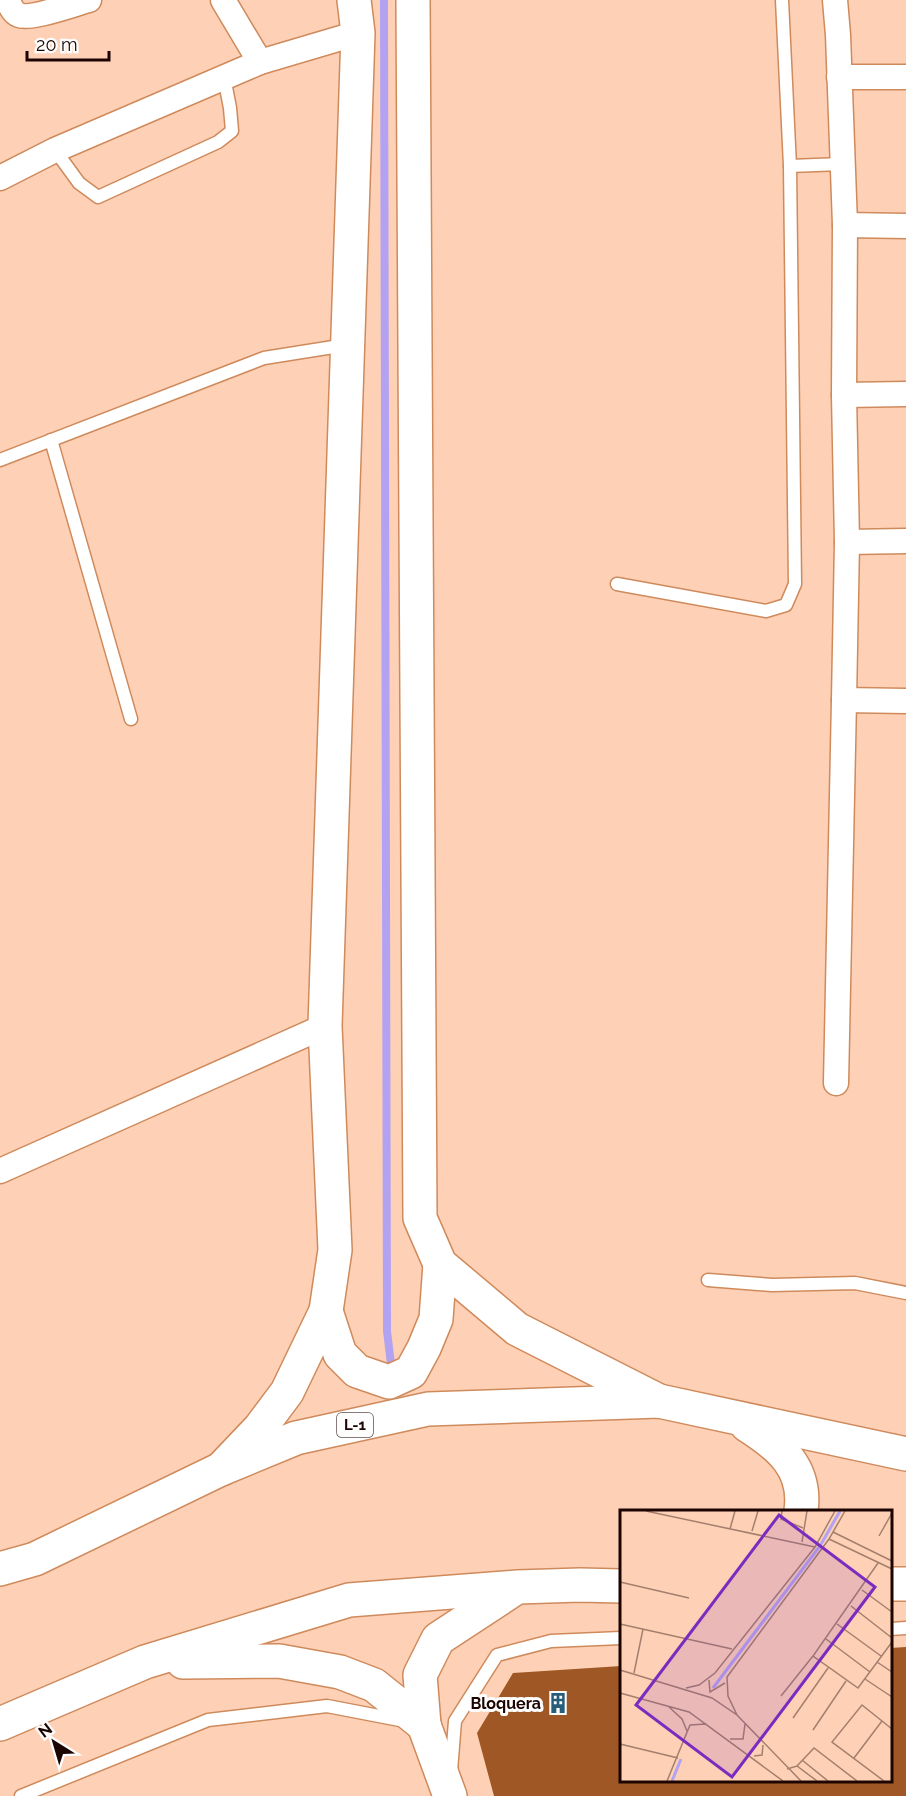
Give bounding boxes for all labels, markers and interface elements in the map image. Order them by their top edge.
scale bar [27,24,110,62]
text: 20 m [36,34,78,55]
road number: L-1 [337,1413,373,1437]
inset map [620,1510,891,1781]
building icon: Bloquera [546,1691,570,1715]
place label: Bloquera [470,1694,541,1713]
north arrow [24,1712,84,1772]
text: N [35,1719,56,1742]

